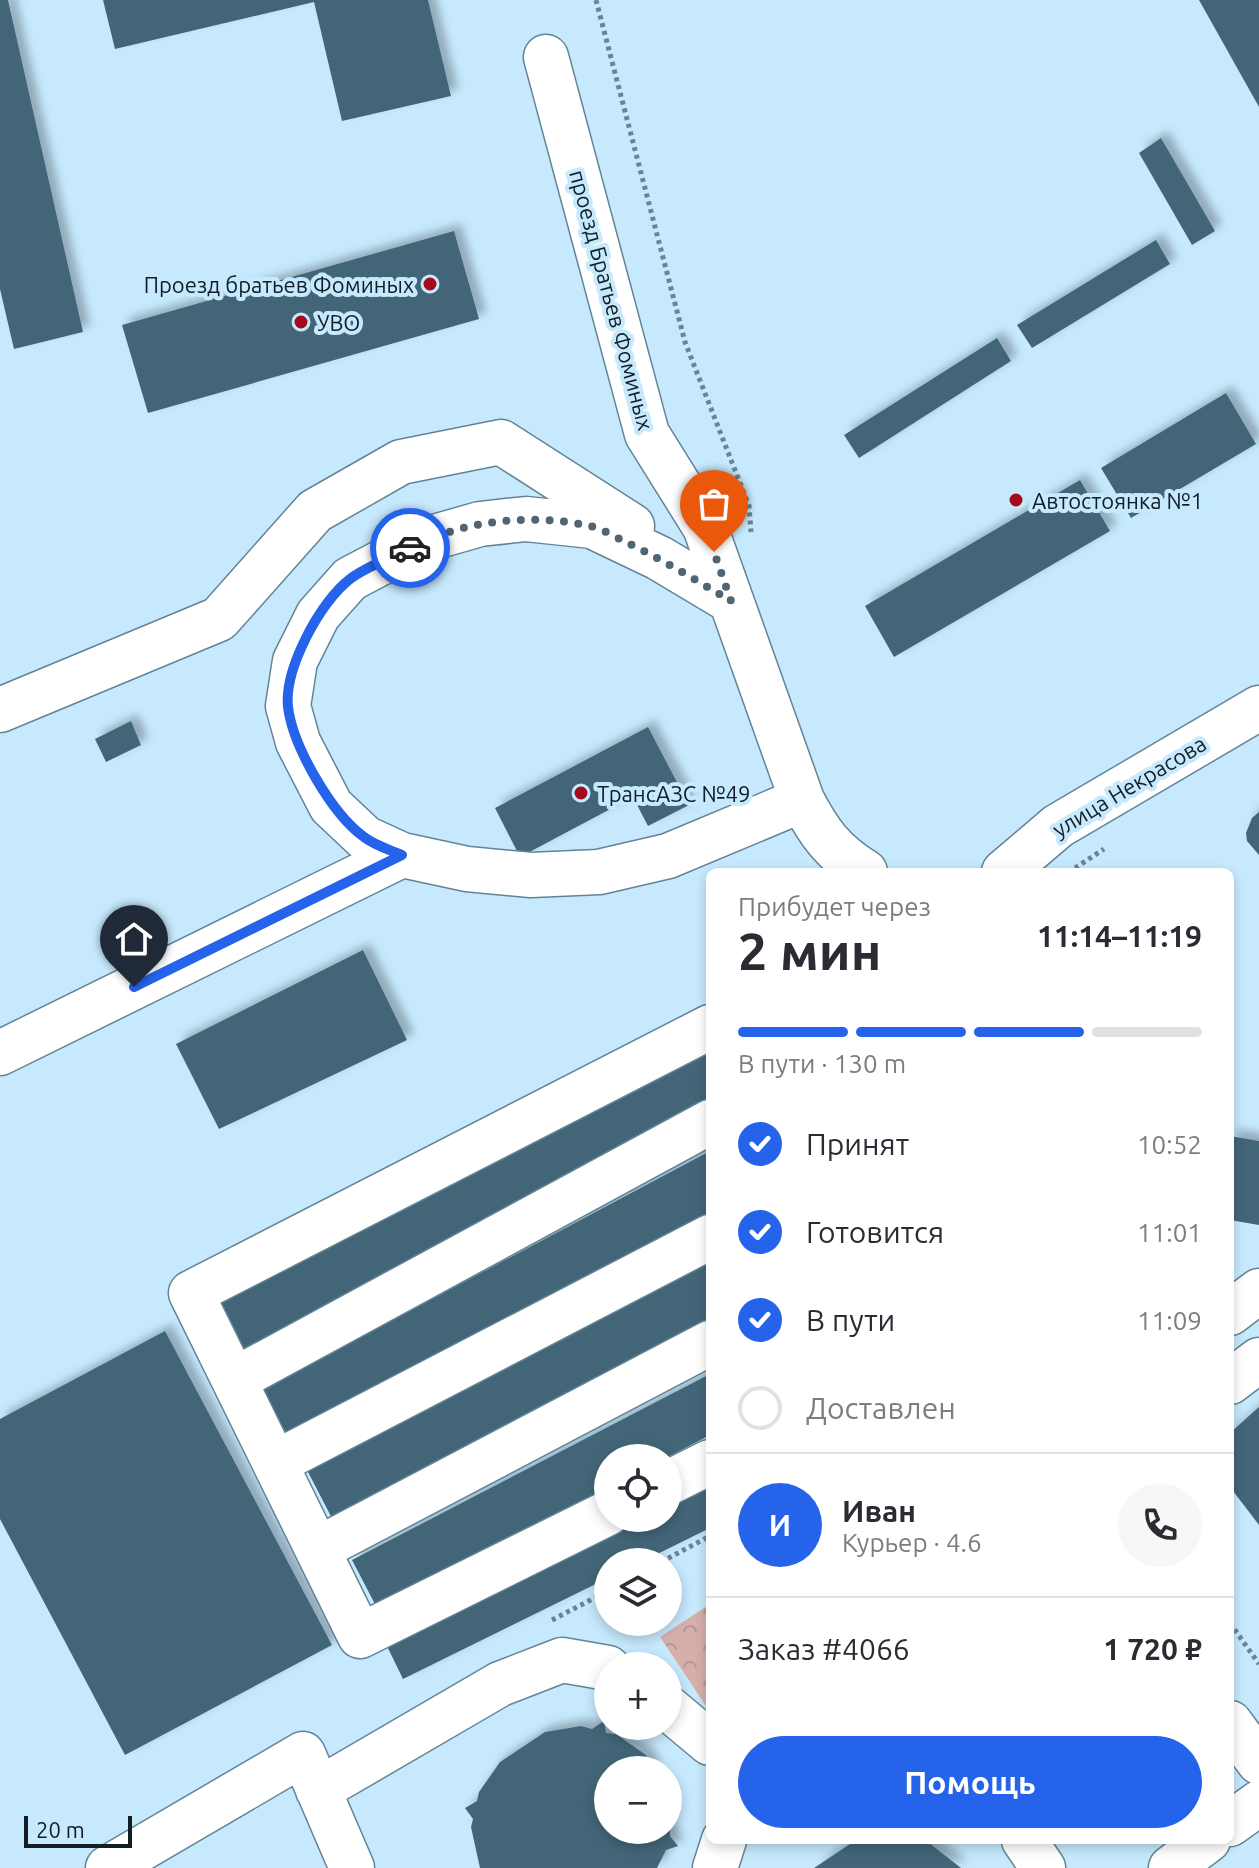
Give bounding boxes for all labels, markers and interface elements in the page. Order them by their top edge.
street label: проезд Братьев Фоминых [565,167,659,433]
place label: Проезд братьев Фоминых [144,272,414,297]
marker: Проезд братьев Фоминых [421,275,439,293]
place label: УВО [317,310,360,335]
marker: УВО [292,313,310,331]
pin [680,470,748,552]
icon: bag [692,482,736,526]
place label: Автостоянка №1 [1032,488,1203,513]
marker: Автостоянка №1 [1007,491,1025,509]
courier [370,508,450,588]
icon: car [388,526,432,570]
street label: улица Некрасова [1048,730,1210,842]
place label: ТрансАЗС №49 [597,781,750,806]
marker: ТрансАЗС №49 [572,784,590,802]
text: Прибудет через [738,892,931,921]
pin [100,905,168,987]
icon: home [112,917,156,961]
text: 11:14–11:19 [1037,919,1202,953]
text: 2 мин [738,922,881,980]
text: В пути · 130 m [738,1049,906,1078]
icon: check [738,1122,782,1166]
text: Принят [806,1127,909,1161]
text: 10:52 [1137,1130,1202,1159]
icon: check [738,1210,782,1254]
text: Готовится [806,1215,944,1249]
text: 11:01 [1137,1218,1202,1247]
icon: check [738,1298,782,1342]
text: В пути [806,1303,895,1337]
text: 11:09 [1137,1306,1202,1335]
text: Доставлен [806,1391,956,1425]
map controls [594,1444,682,1844]
button: locate [594,1444,682,1532]
button: phone [1118,1483,1202,1567]
text: Иван [842,1494,916,1528]
text: И [769,1508,791,1542]
text: Курьер · 4.6 [842,1528,982,1557]
button: layers [594,1548,682,1636]
text: Заказ #4066 [738,1632,910,1666]
text: 1 720 ₽ [1103,1632,1202,1666]
button: + [594,1652,682,1740]
button: Помощь [738,1736,1202,1828]
button: − [594,1756,682,1844]
scale bar [24,1812,132,1848]
text: 20 m [36,1817,85,1842]

